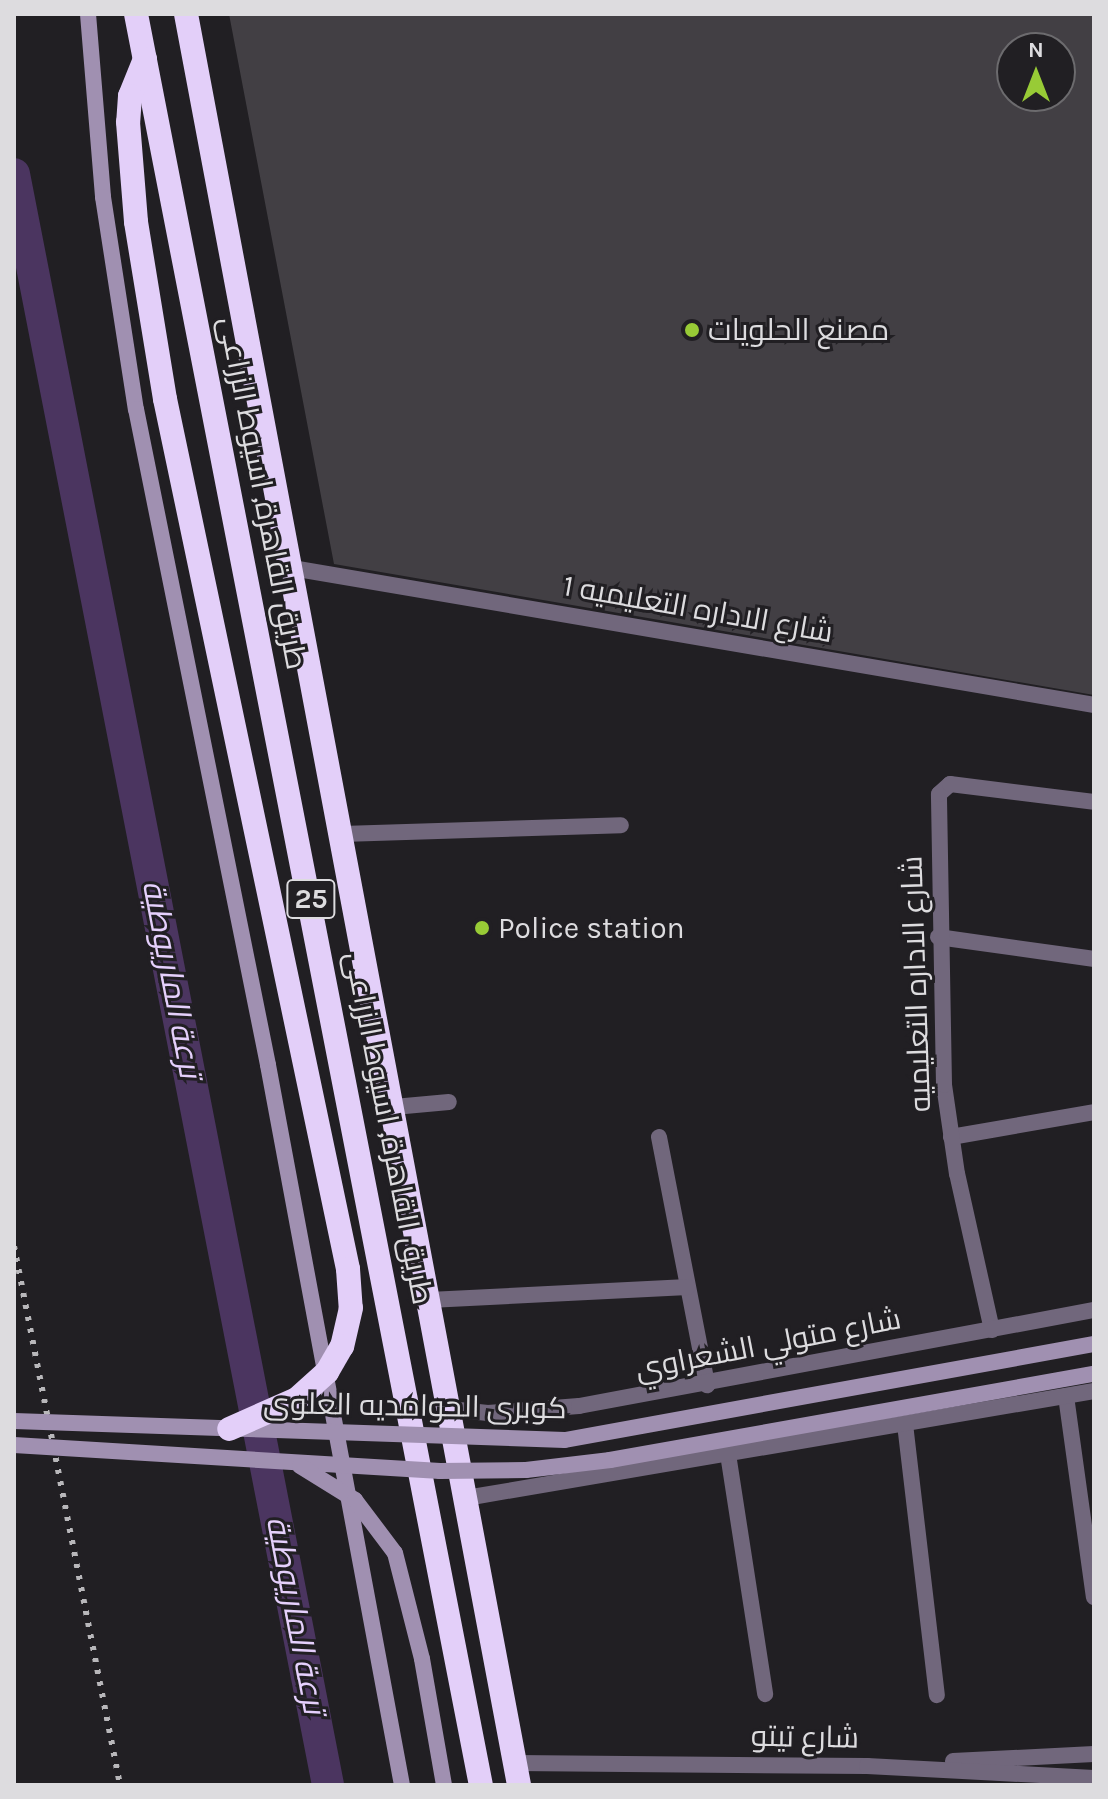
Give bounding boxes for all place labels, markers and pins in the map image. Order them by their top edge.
place label: مصنع الحلويات [708,312,889,348]
marker: مصنع الحلويات [683,321,701,339]
place label: Police station [498,910,685,946]
marker: Police station [473,919,491,937]

